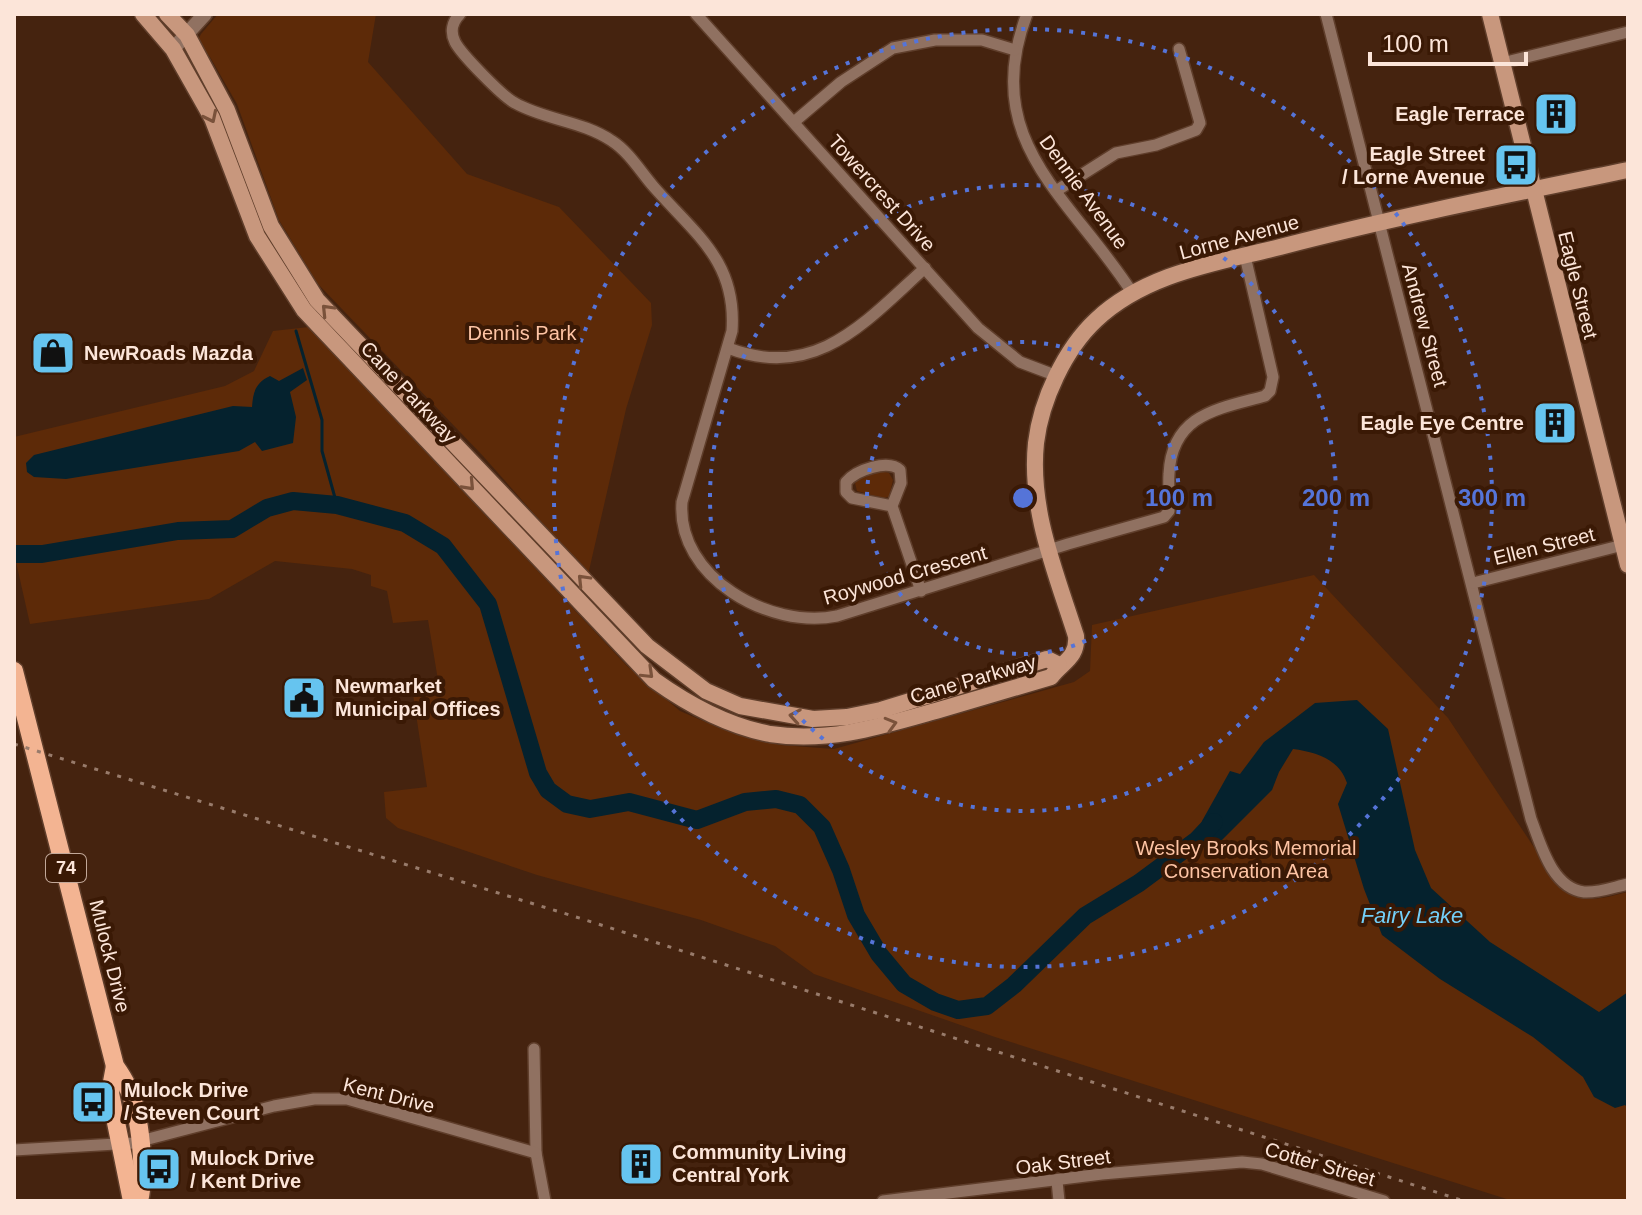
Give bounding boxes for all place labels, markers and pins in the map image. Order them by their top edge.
building icon: Eagle Terrace [1532,90,1580,138]
place label: Eagle Terrace [1395,103,1525,125]
bus stop icon: Eagle Street / Lorne Avenue [1492,141,1540,189]
place label: Eagle Street / Lorne Avenue [1342,143,1485,188]
shop icon: NewRoads Mazda [29,329,77,377]
place label: NewRoads Mazda [84,342,254,364]
building icon: Eagle Eye Centre [1531,399,1579,447]
place label: Eagle Eye Centre [1361,412,1524,434]
centre of rings [1009,484,1037,512]
public building icon: Newmarket Municipal Offices [280,674,328,722]
place label: Newmarket Municipal Offices [335,675,501,720]
bus stop icon: Mulock Drive / Steven Court [69,1078,117,1126]
place label: Mulock Drive / Steven Court [124,1079,260,1124]
building icon: Community Living Central York [617,1140,665,1188]
place label: Community Living Central York [672,1141,846,1186]
bus stop icon: Mulock Drive / Kent Drive [135,1145,183,1193]
place label: Mulock Drive / Kent Drive [190,1147,314,1192]

